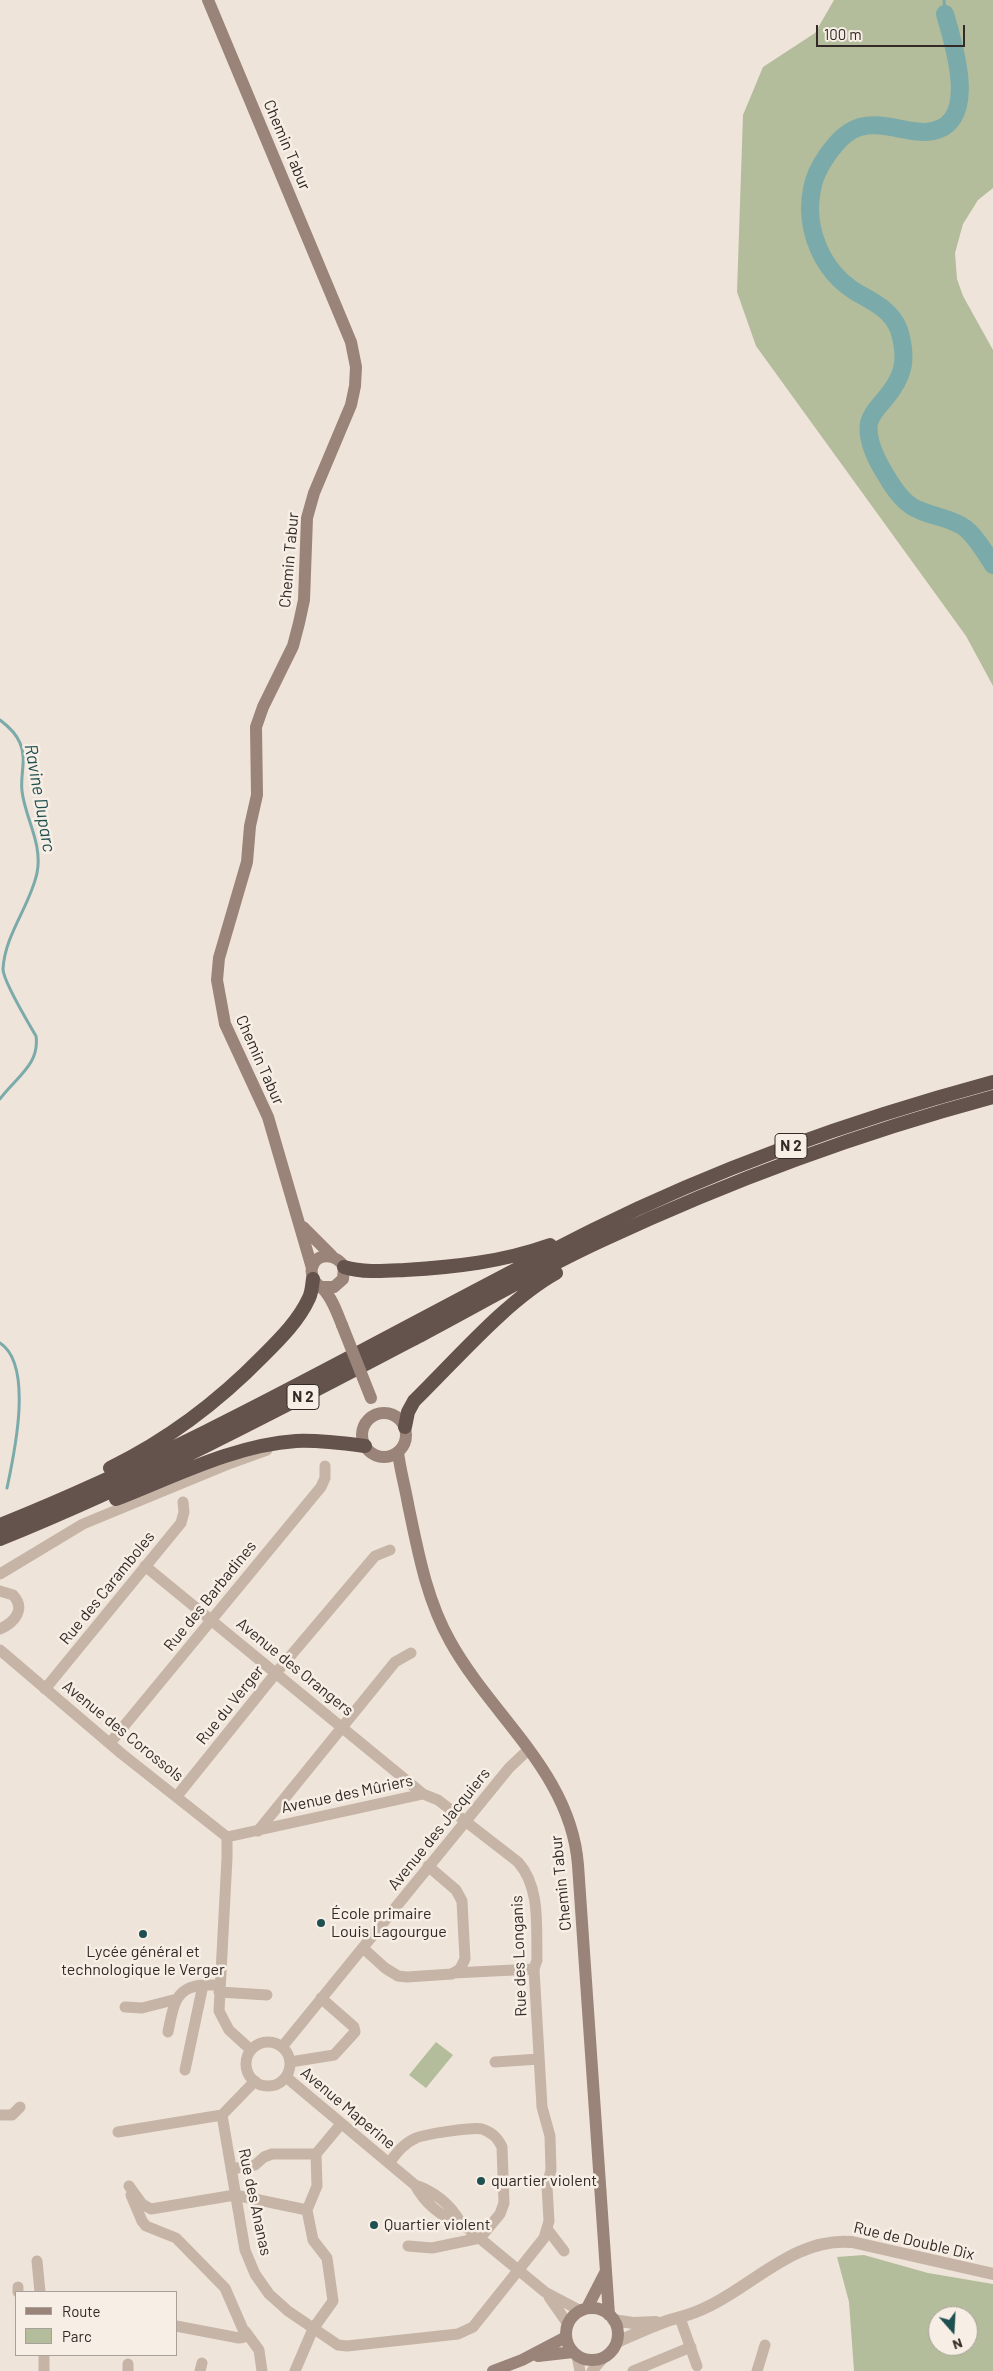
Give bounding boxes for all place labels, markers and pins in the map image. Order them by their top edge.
place label: École primaire Louis Lagourgue [331,1904,447,1942]
marker: École primaire Louis Lagourgue [315,1917,327,1929]
marker: Lycée général et technologique le Verger [137,1928,149,1940]
place label: Lycée général et technologique le Verger [61,1942,225,1980]
place label: quartier violent [491,2171,597,2191]
marker: quartier violent [475,2175,487,2187]
place label: Quartier violent [384,2215,491,2235]
marker: Quartier violent [368,2219,380,2231]

